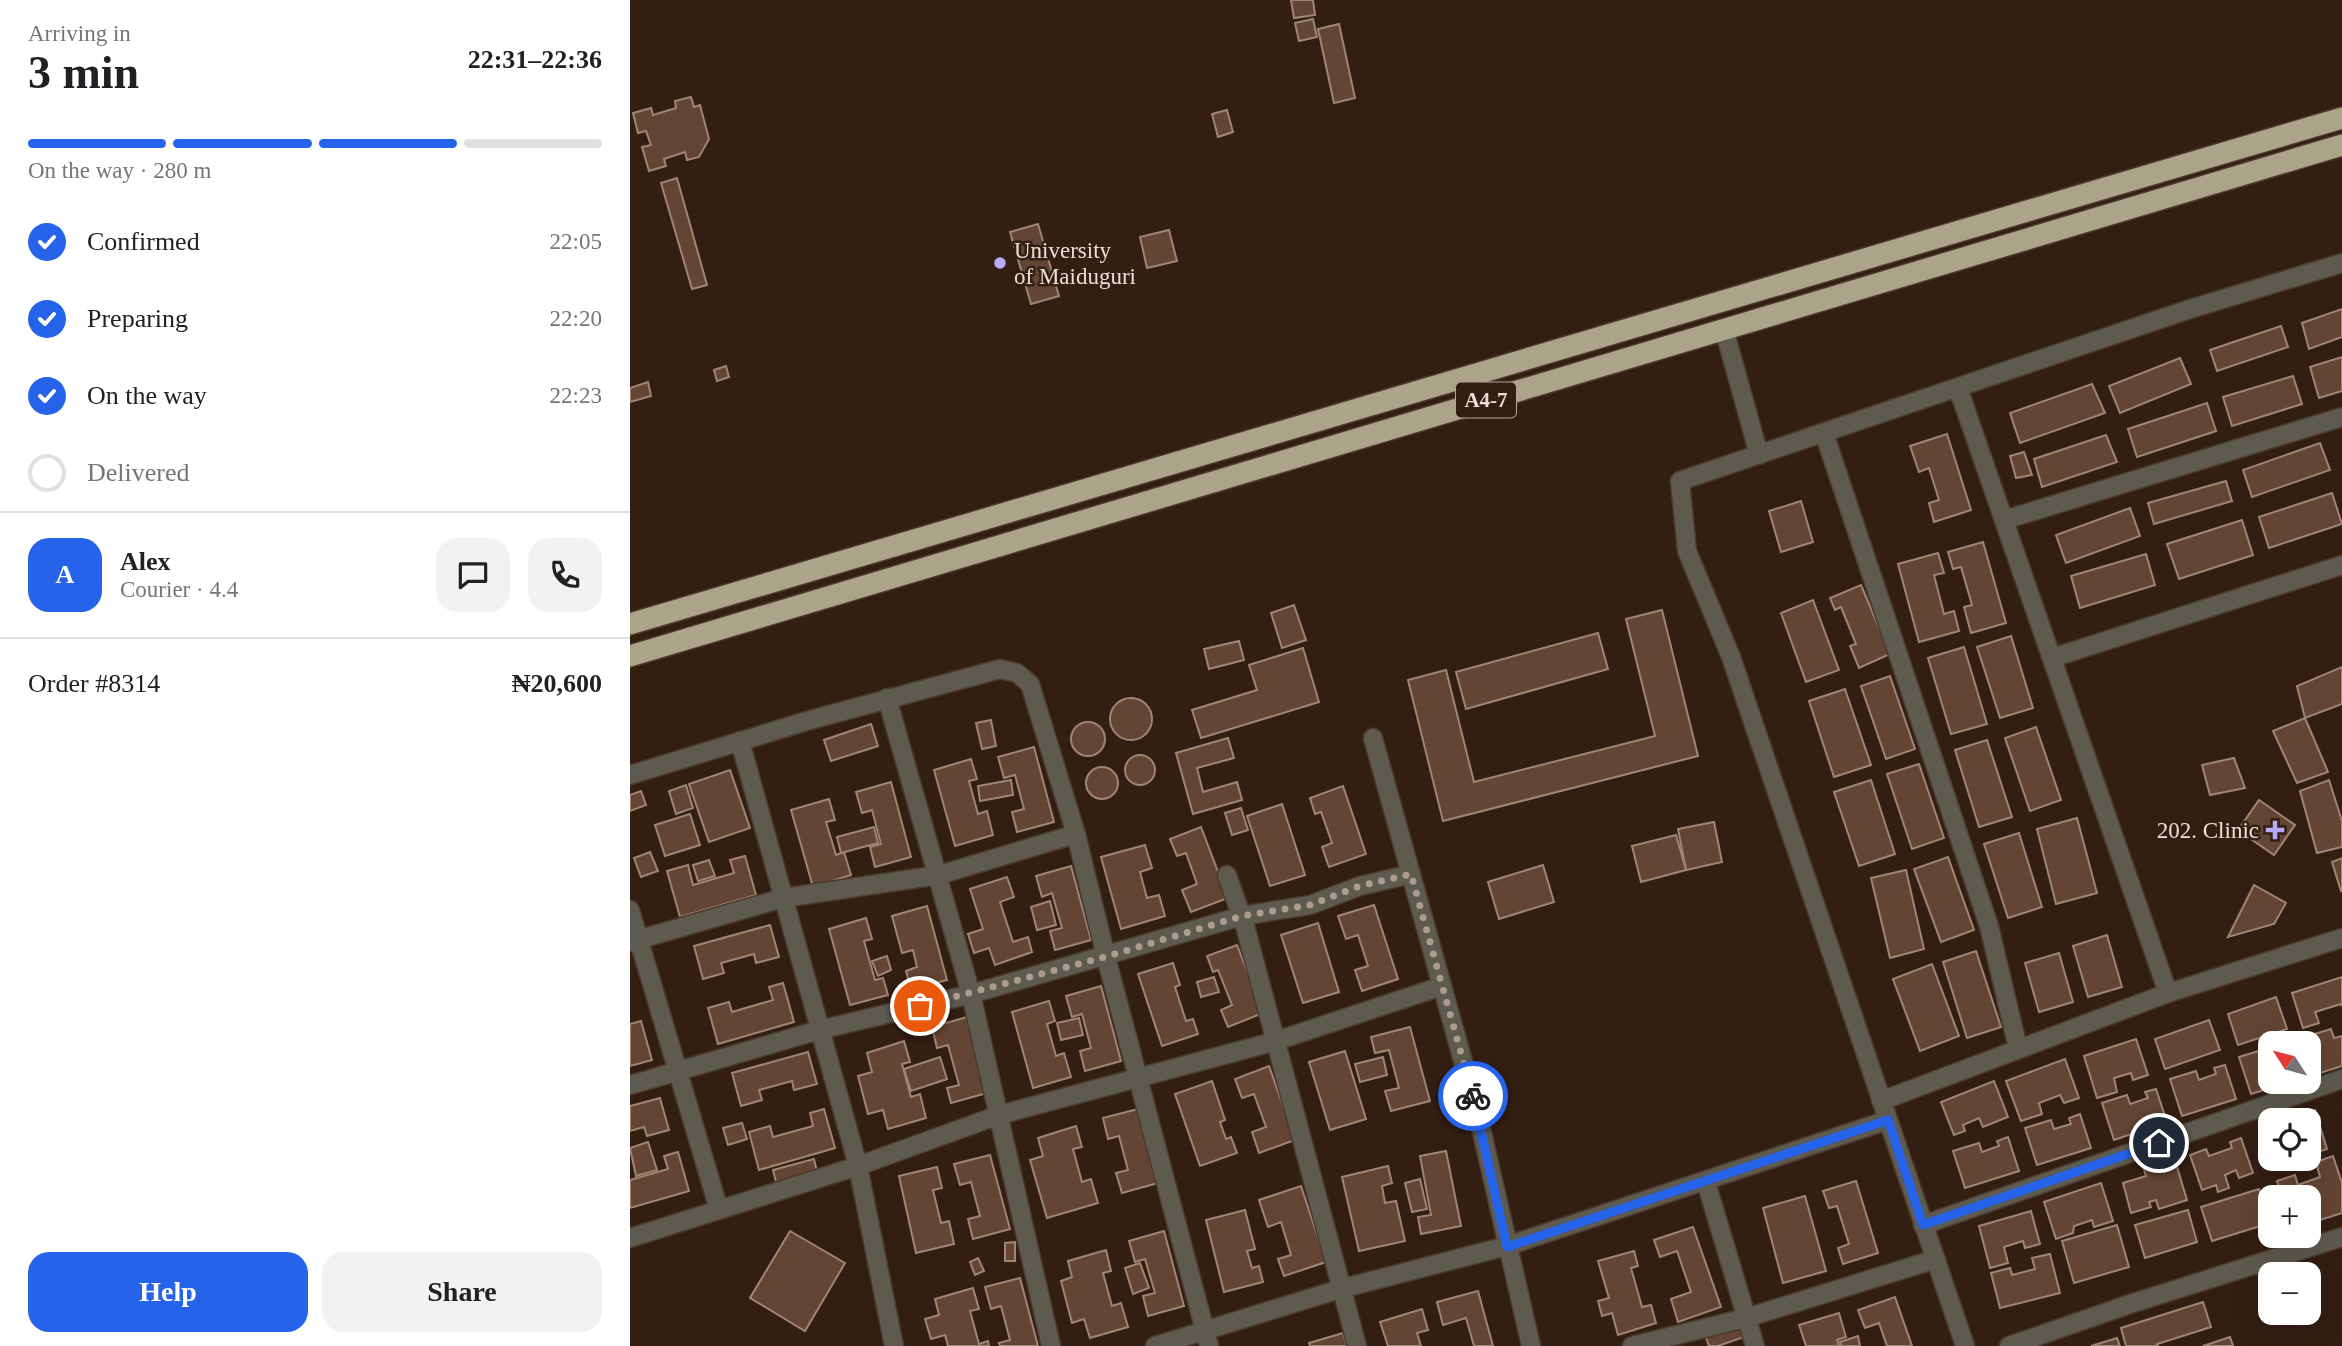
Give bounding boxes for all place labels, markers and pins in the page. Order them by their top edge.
place label: University of Maiduguri [1014,238,1136,289]
marker: University of Maiduguri [992,255,1008,271]
place label: 202. Clinic [2157,818,2259,843]
marker: 202. Clinic [2265,820,2285,840]
pin [890,976,950,1036]
pin [2129,1113,2189,1173]

